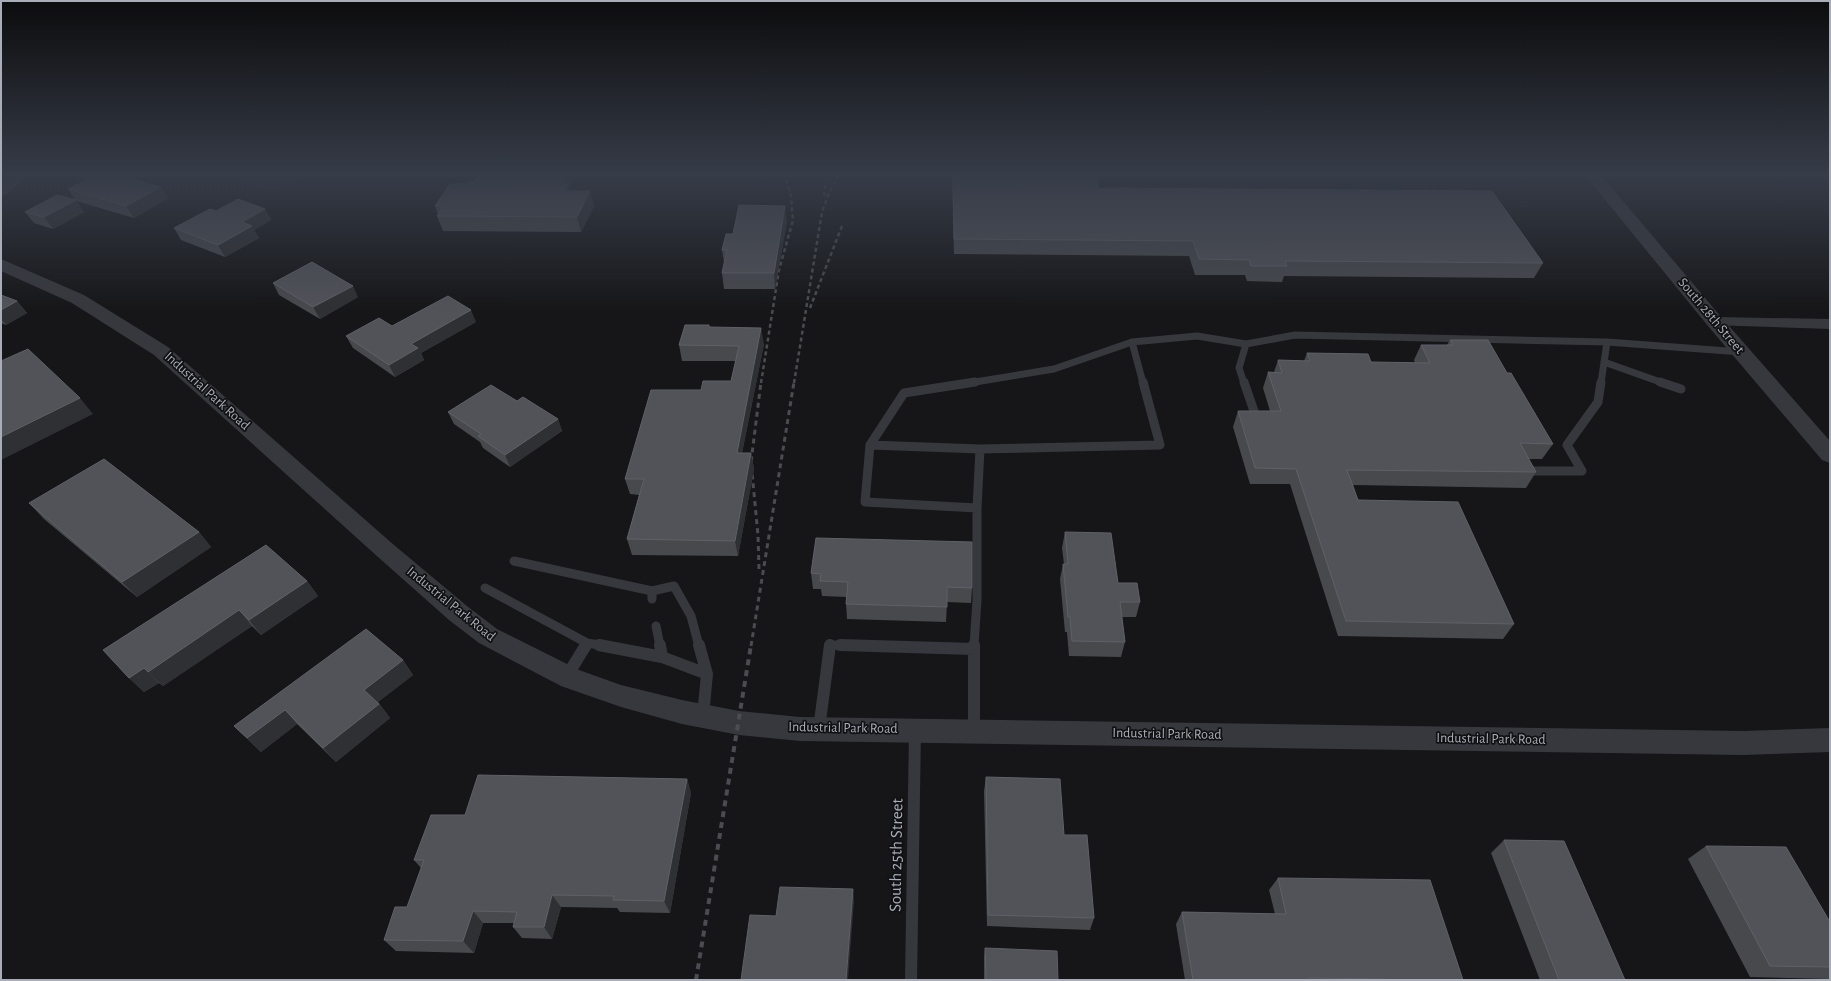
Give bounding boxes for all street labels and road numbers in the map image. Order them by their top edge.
street label: South 28th Street [1675,275,1747,357]
street label: Industrial Park Road [162,349,252,433]
street label: Industrial Park Road [404,564,498,644]
street label: Industrial Park Road [788,720,898,736]
street label: Industrial Park Road [1112,726,1222,742]
street label: Industrial Park Road [1436,731,1546,747]
street label: South 25th Street [887,797,906,912]

